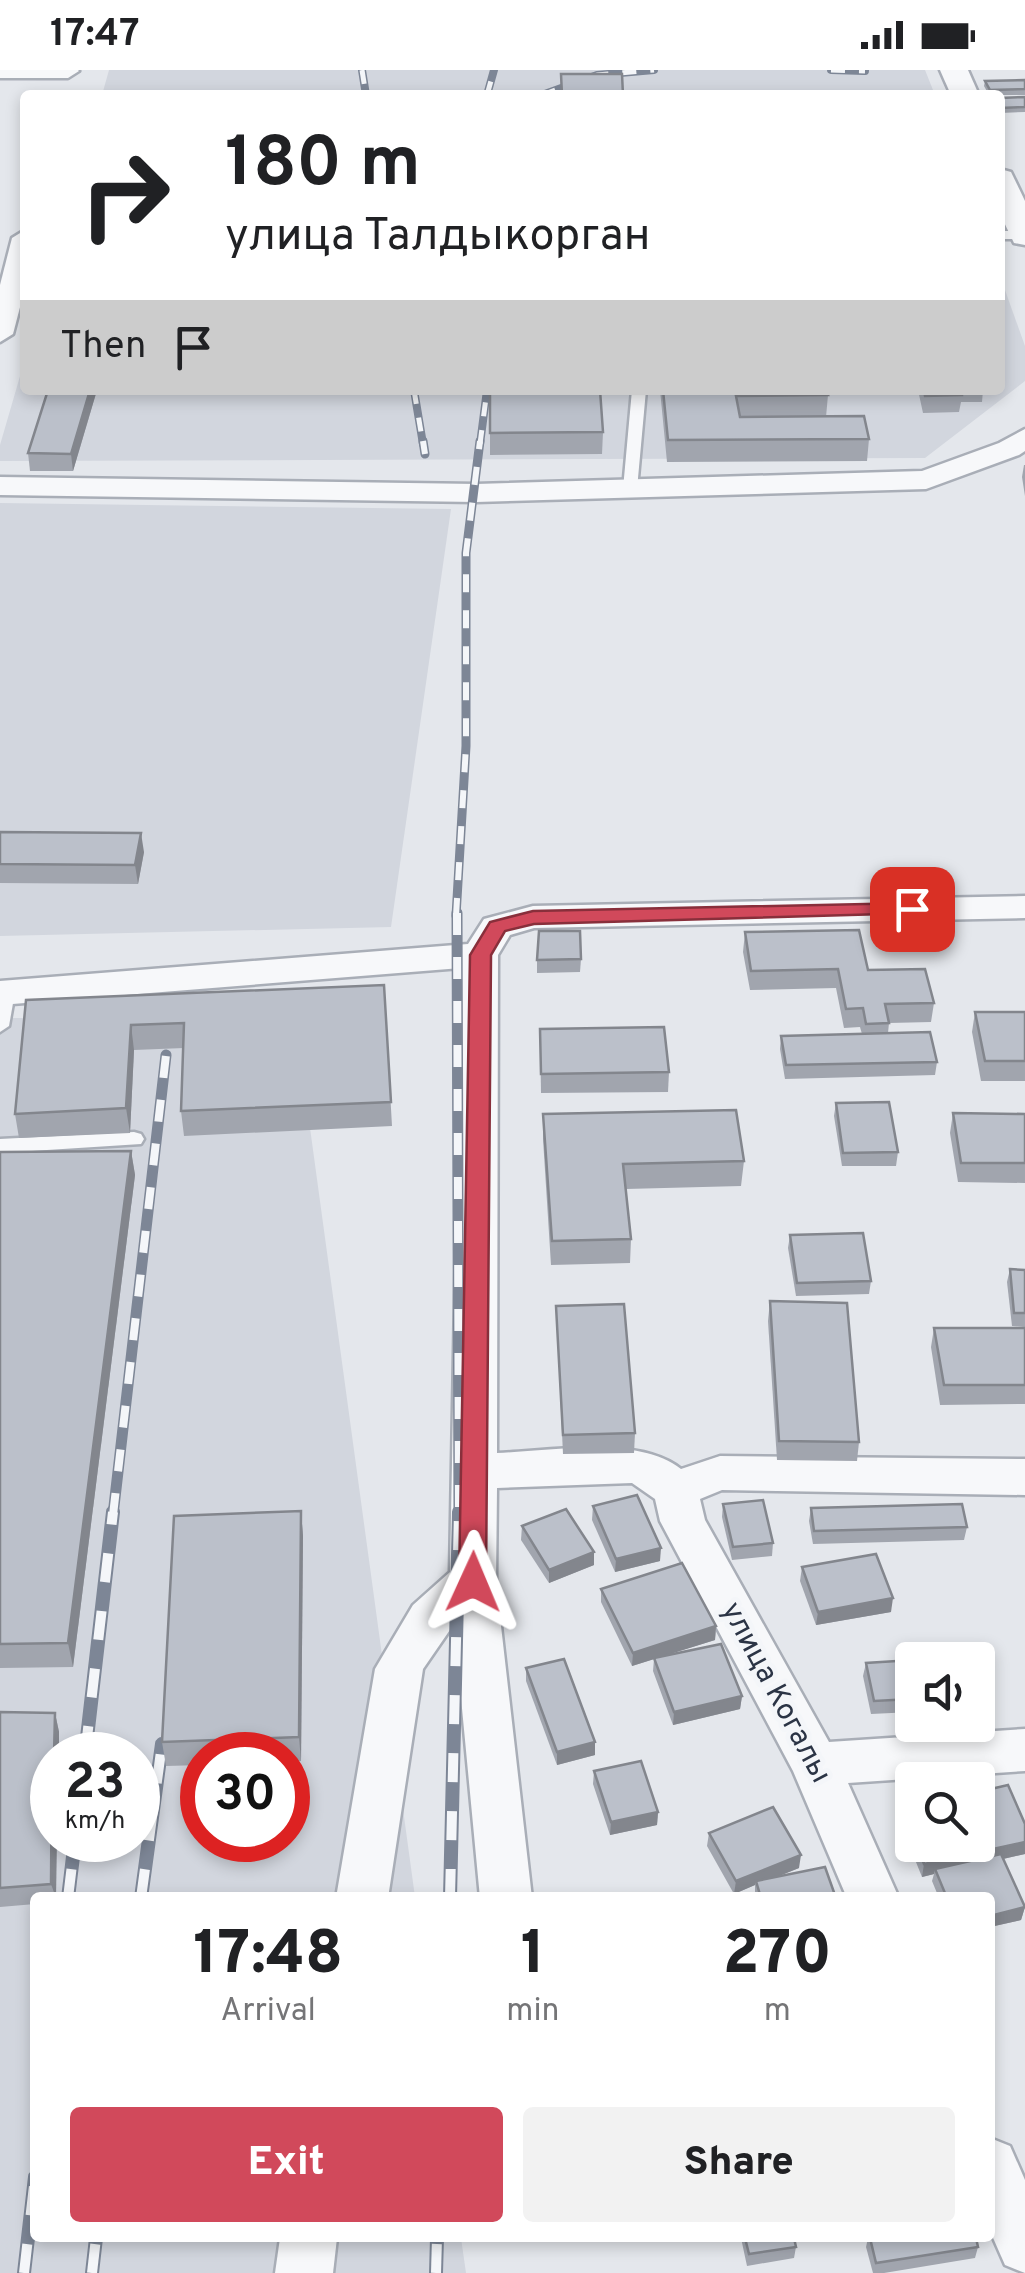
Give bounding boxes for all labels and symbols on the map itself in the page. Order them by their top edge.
pin [870,867,955,952]
position arrow [421,1530,525,1634]
street label: улица Когалы [712,1596,838,1790]
speed limit sign: 30 [180,1732,310,1862]

